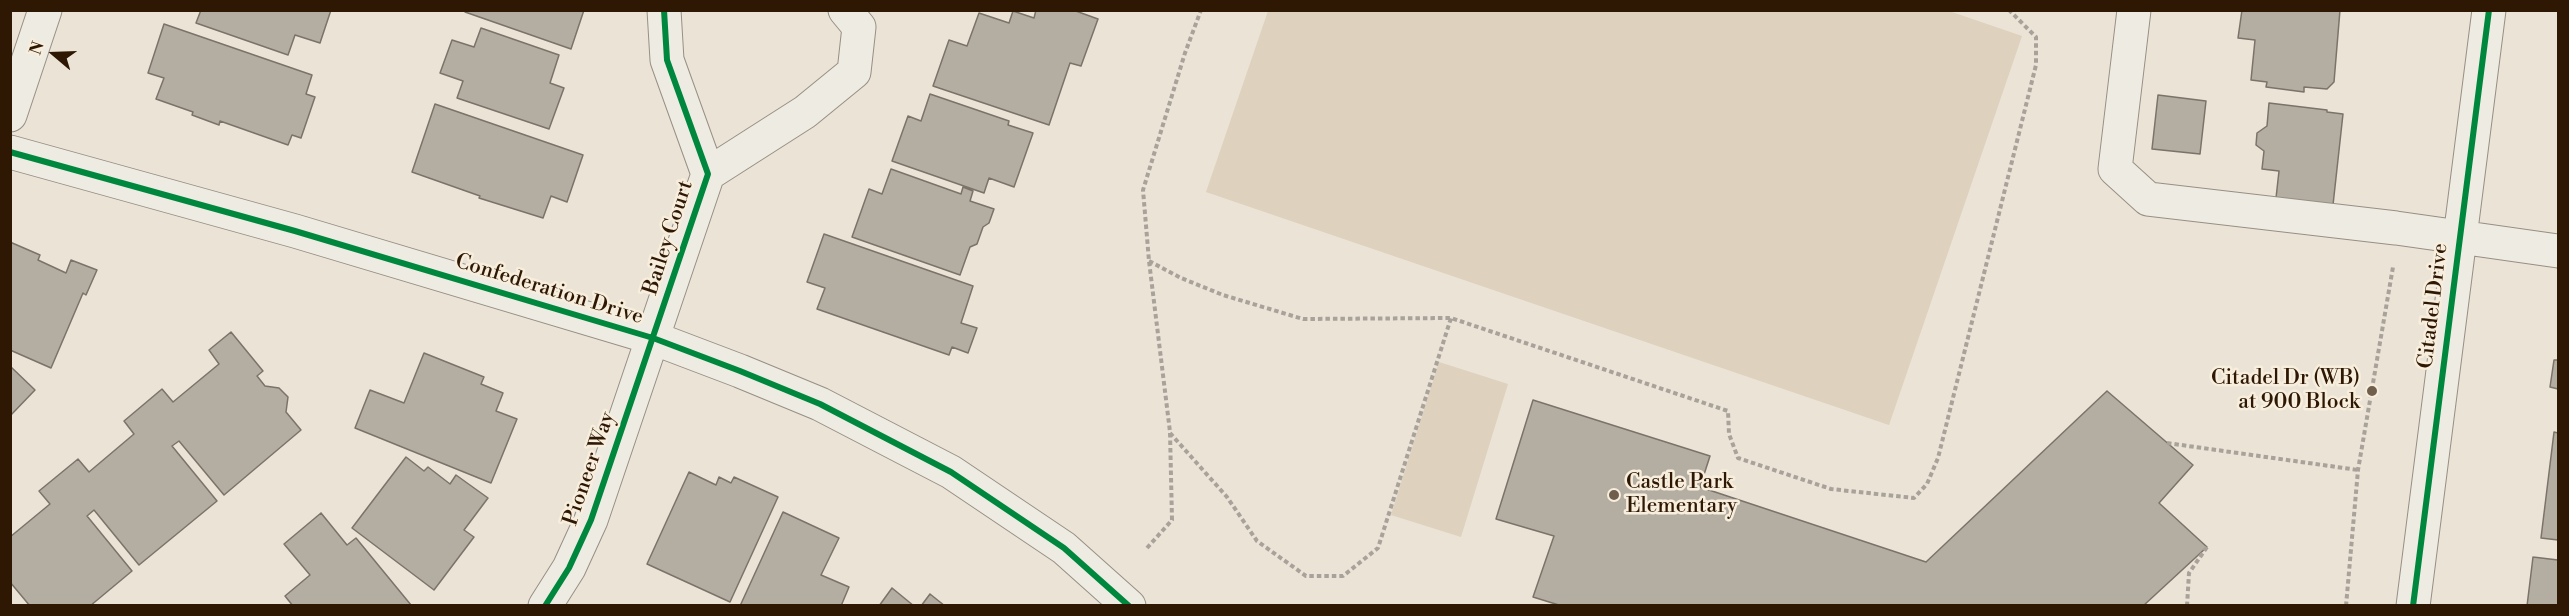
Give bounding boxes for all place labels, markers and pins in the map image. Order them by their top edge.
place label: Citadel Dr (WB) at 900 Block [2211,366,2360,416]
marker: Citadel Dr (WB) at 900 Block [2365,384,2379,398]
place label: Castle Park Elementary [1626,470,1737,520]
marker: Castle Park Elementary [1607,488,1621,502]

